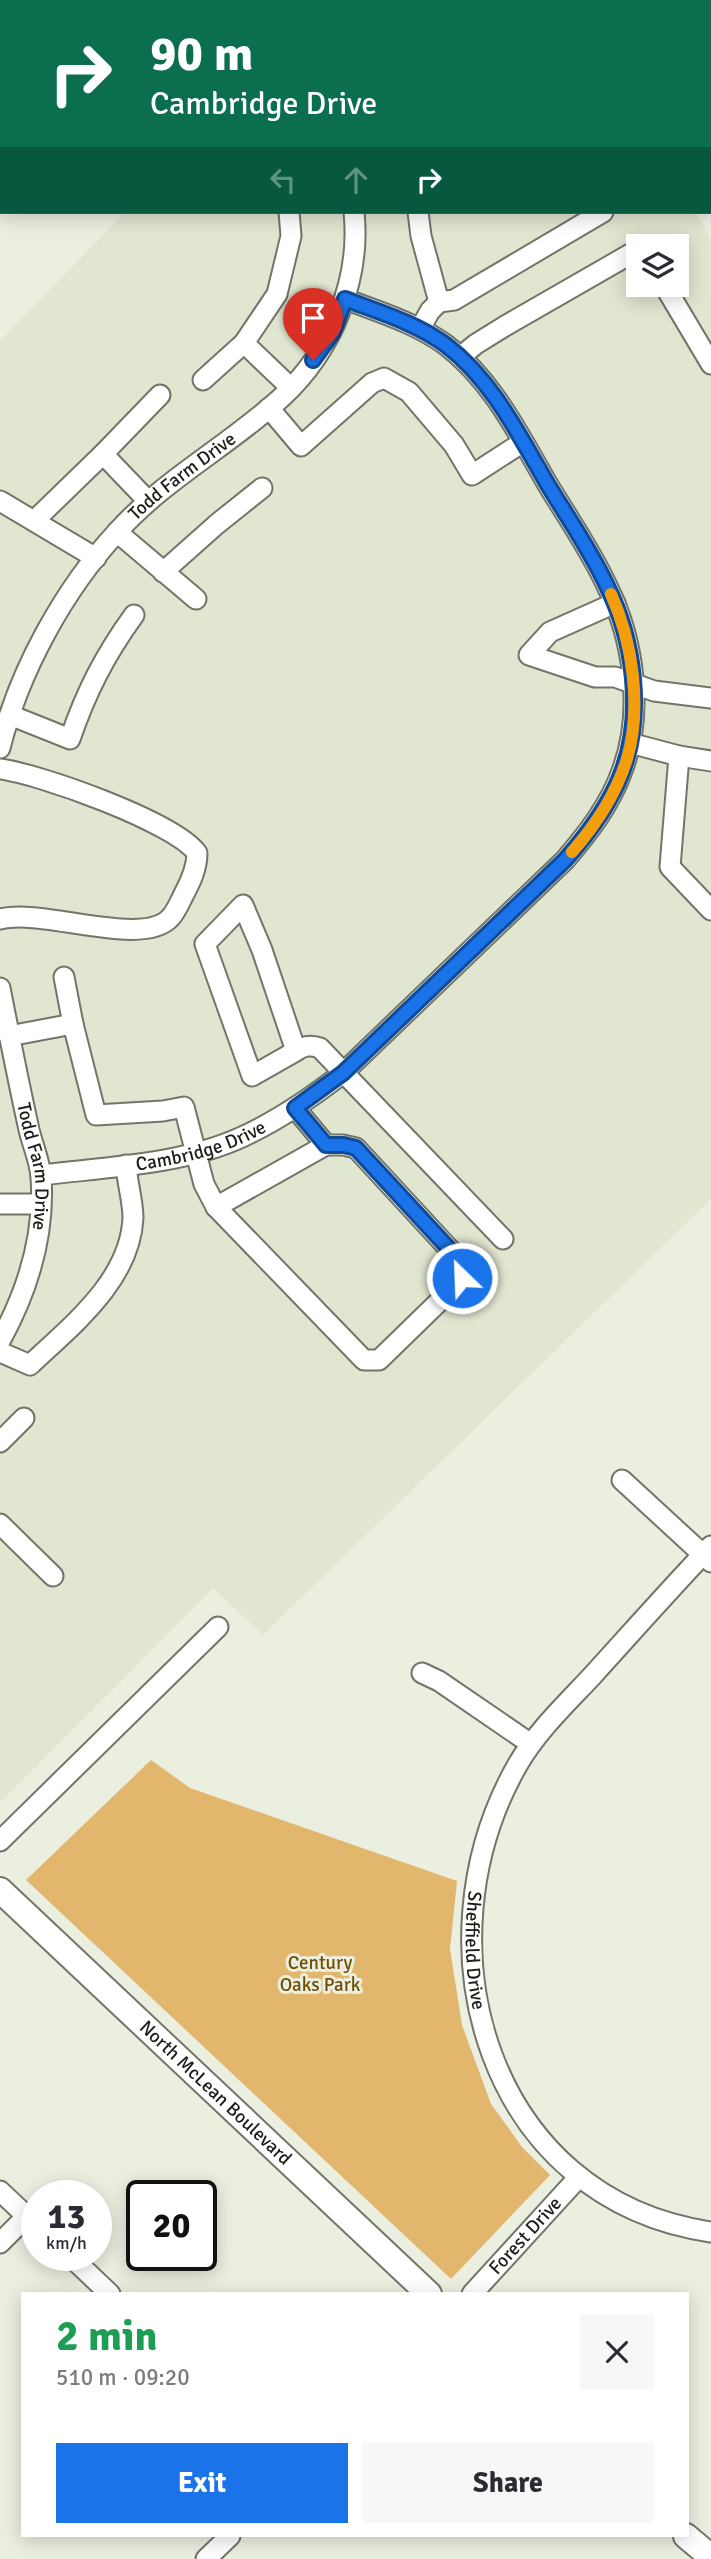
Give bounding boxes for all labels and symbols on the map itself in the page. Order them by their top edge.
pin [283,288,343,360]
street label: Todd Farm Drive [123,427,241,525]
street label: Todd Farm Drive [11,1100,54,1232]
street label: Cambridge Drive [134,1115,270,1176]
position arrow [425,1241,499,1315]
street label: Sheffield Drive [460,1890,491,2012]
park label: Century Oaks Park [280,1951,361,1997]
street label: North McLean Boulevard [134,2015,297,2170]
speed limit sign: 20 [126,2180,217,2271]
street label: Forest Drive [484,2192,567,2280]

